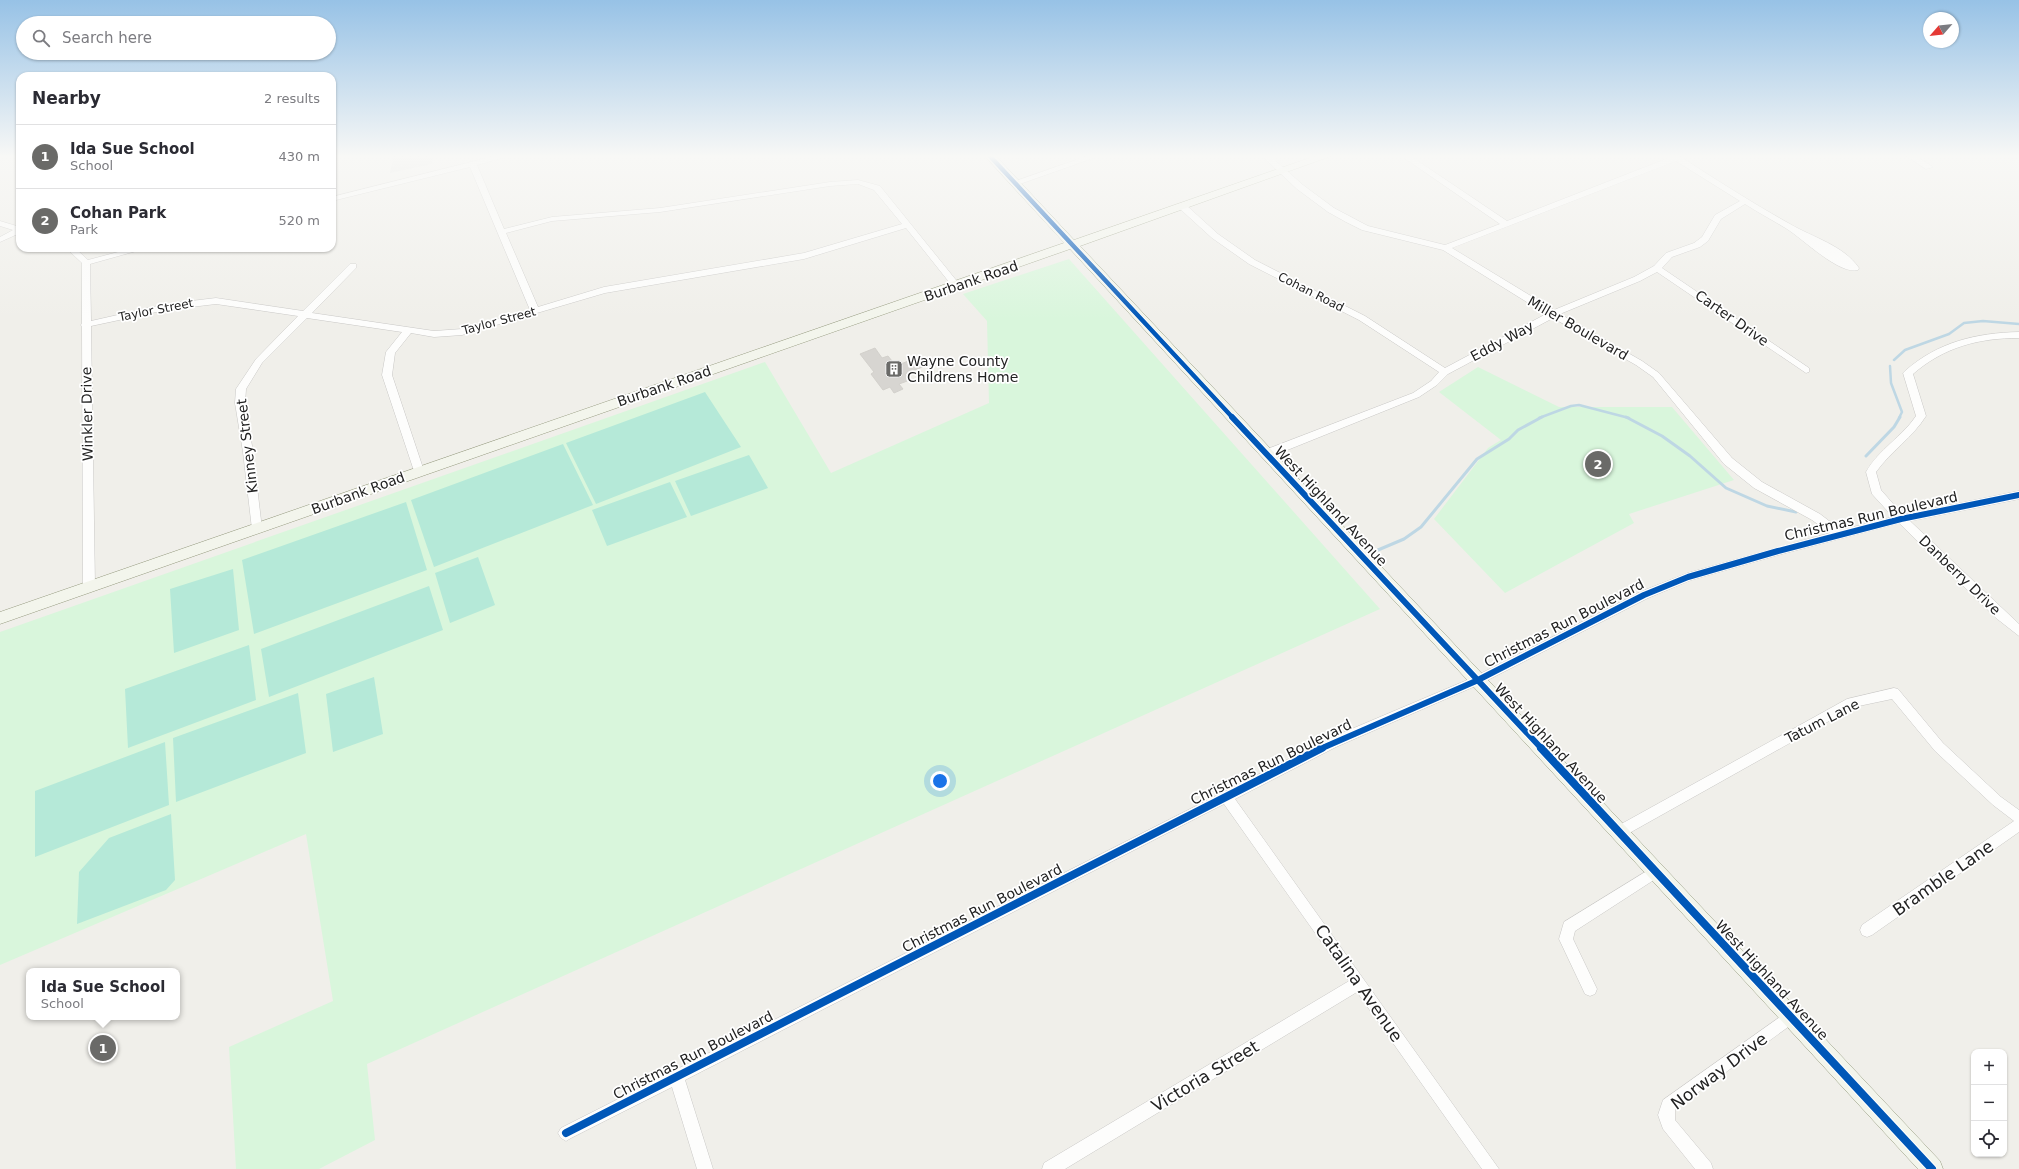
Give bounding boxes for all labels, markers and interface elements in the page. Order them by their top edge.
north arrow [1923,12,1959,48]
search box [16,16,336,60]
icon: search [30,27,52,49]
text: Search here [62,29,152,47]
text: Nearby [32,88,101,108]
text: 2 results [264,91,320,106]
text: Ida Sue School [70,140,195,158]
text: 1 [40,149,50,164]
text: 430 m [278,149,320,164]
text: School [70,158,113,173]
text: Cohan Park [70,204,166,222]
text: 2 [40,213,50,228]
text: 520 m [278,213,320,228]
text: Park [70,222,98,237]
street label: Burbank Road [922,257,1020,305]
street label: Cohan Road [1276,269,1346,315]
street label: Carter Drive [1692,287,1772,349]
street label: Miller Boulevard [1525,293,1631,363]
street label: Taylor Street [117,296,195,324]
street label: Taylor Street [460,304,538,338]
street label: Eddy Way [1468,318,1536,364]
place label: Wayne County Childrens Home [907,353,1018,385]
building icon: Wayne County Childrens Home [884,359,904,379]
street label: Burbank Road [615,362,713,410]
street label: Winkler Drive [78,367,96,461]
street label: Kinney Street [233,398,261,494]
street label: West Highland Avenue [1271,443,1391,569]
pin: 2 [1585,449,1611,479]
street label: Burbank Road [309,469,407,517]
street label: Christmas Run Boulevard [1783,488,1959,544]
street label: Danberry Drive [1916,532,2004,618]
street label: Christmas Run Boulevard [1481,576,1647,670]
street label: West Highland Avenue [1491,680,1611,806]
street label: Tatum Lane [1781,695,1862,747]
street label: Christmas Run Boulevard [1188,716,1354,808]
your location [930,771,950,791]
street label: Bramble Lane [1889,836,1997,920]
street label: Christmas Run Boulevard [899,861,1065,955]
street label: West Highland Avenue [1712,917,1832,1043]
street label: Catalina Avenue [1311,921,1407,1045]
popup [26,968,180,1020]
text: Ida Sue School [41,978,165,996]
text: School [41,996,84,1011]
street label: Christmas Run Boulevard [610,1008,776,1102]
street label: Norway Drive [1667,1028,1771,1114]
pin: 1 [90,1033,116,1063]
street label: Victoria Street [1148,1036,1263,1116]
map controls [1971,1049,2007,1157]
button: + [1971,1049,2007,1085]
button: − [1971,1085,2007,1121]
button: locate [1971,1121,2007,1157]

